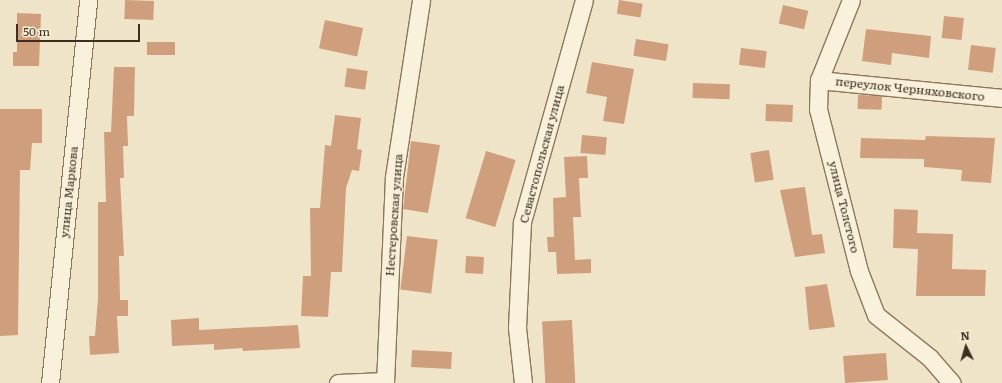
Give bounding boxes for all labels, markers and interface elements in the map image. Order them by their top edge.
scale bar [18,16,142,42]
text: 50 m [23,22,50,40]
street label: переулок Черняховского [835,74,985,104]
street label: Севастопольская улица [517,83,567,225]
street label: улица Маркова [57,145,81,239]
street label: Нестеровская улица [383,153,405,277]
street label: улица Толстого [826,159,862,255]
north arrow [946,327,986,367]
text: N [960,327,970,343]

